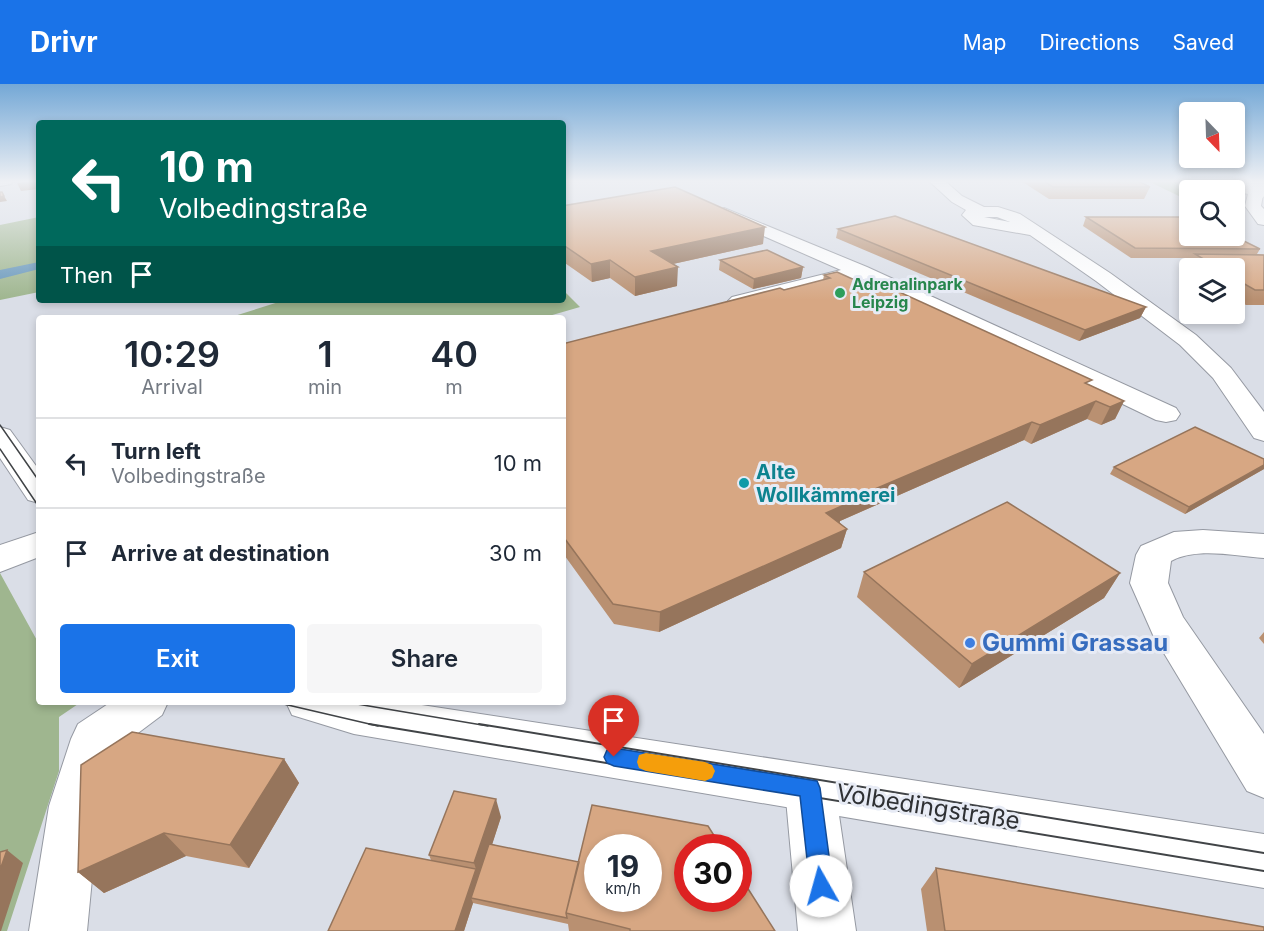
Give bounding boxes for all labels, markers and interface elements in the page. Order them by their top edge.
text: Drivr [30,25,98,59]
text: Map [963,30,1006,55]
text: Directions [1039,30,1140,55]
text: Saved [1173,30,1234,55]
north arrow [1179,102,1245,168]
map controls [1179,102,1245,324]
text: 10 m [159,141,254,192]
icon: left [60,144,138,222]
button: search [1179,180,1245,246]
text: Volbedingstraße [159,192,368,225]
icon: arrive [125,258,158,291]
button: layers [1179,258,1245,324]
text: Then [60,262,113,288]
place label: Adrenalinpark Leipzig [852,274,964,312]
marker: Adrenalinpark Leipzig [833,286,847,300]
text: 10:29 [124,332,220,376]
text: 1 [317,332,333,376]
text: 40 [430,332,478,376]
text: Arrival [141,375,203,399]
text: min [308,375,342,399]
text: m [445,375,463,399]
text: Turn left [111,438,201,464]
icon: left [60,447,93,480]
text: 10 m [494,450,542,476]
place label: Alte Wollkämmerei [756,460,895,507]
text: Volbedingstraße [111,464,266,488]
marker: Alte Wollkämmerei [737,476,751,490]
icon: arrive [60,537,93,570]
text: Arrive at destination [111,540,330,566]
text: 30 m [489,540,542,566]
button: Exit [60,624,295,693]
button: Share [307,624,542,693]
place label: Gummi Grassau [982,628,1168,657]
marker: Gummi Grassau [963,636,977,650]
pin [588,695,639,757]
icon: arrive [597,704,630,737]
street label: Volbedingstraße [834,778,1022,835]
speed limit sign: 30 [674,834,752,912]
text: 19 [607,848,639,884]
position arrow [789,854,853,918]
text: km/h [605,879,641,898]

